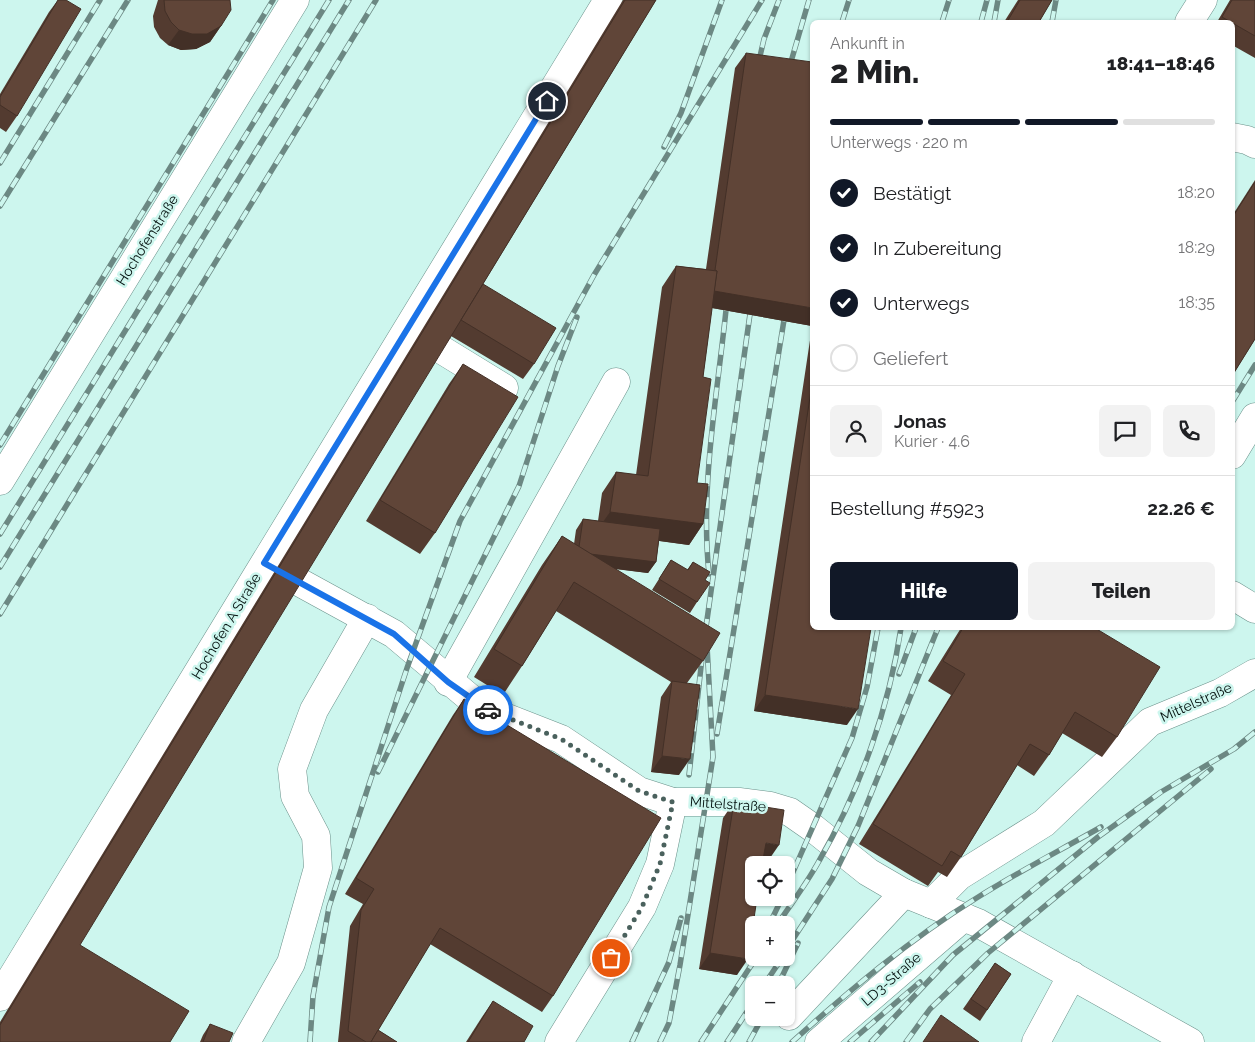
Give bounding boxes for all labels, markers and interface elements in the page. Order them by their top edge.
text: Ankunft in [830,34,905,53]
text: 18:41–18:46 [1107,52,1215,74]
text: 2 Min. [830,53,919,90]
pin [526,80,568,122]
icon: home [533,87,561,115]
text: Unterwegs · 220 m [830,133,968,152]
icon: check [830,179,858,207]
text: Bestätigt [873,182,951,204]
text: 18:20 [1178,183,1215,202]
street label: Hochofenstraße [113,192,181,288]
icon: check [830,234,858,262]
text: In Zubereitung [873,237,1002,259]
text: 18:29 [1178,238,1215,257]
icon: check [830,289,858,317]
text: Unterwegs [873,292,969,314]
text: 18:35 [1178,293,1215,312]
text: Geliefert [873,347,948,369]
button: person [830,405,882,457]
button: chat [1099,405,1151,457]
button: phone [1163,405,1215,457]
text: Jonas [894,410,946,432]
text: Kurier · 4.6 [894,432,970,451]
text: Bestellung #5923 [830,497,984,519]
text: 22.26 € [1147,497,1215,519]
button: Hilfe [830,562,1018,620]
button: Teilen [1028,562,1215,620]
street label: Hochofen A Straße [188,570,264,682]
street label: Mittelstraße [1158,679,1234,725]
courier [463,685,513,735]
icon: car [474,696,502,724]
street label: Mittelstraße [689,793,767,815]
map controls [745,856,795,1026]
button: locate [745,856,795,906]
button: + [745,916,795,966]
pin [590,937,632,979]
icon: bag [597,944,625,972]
street label: LD3-Straße [858,949,924,1009]
button: − [745,976,795,1026]

